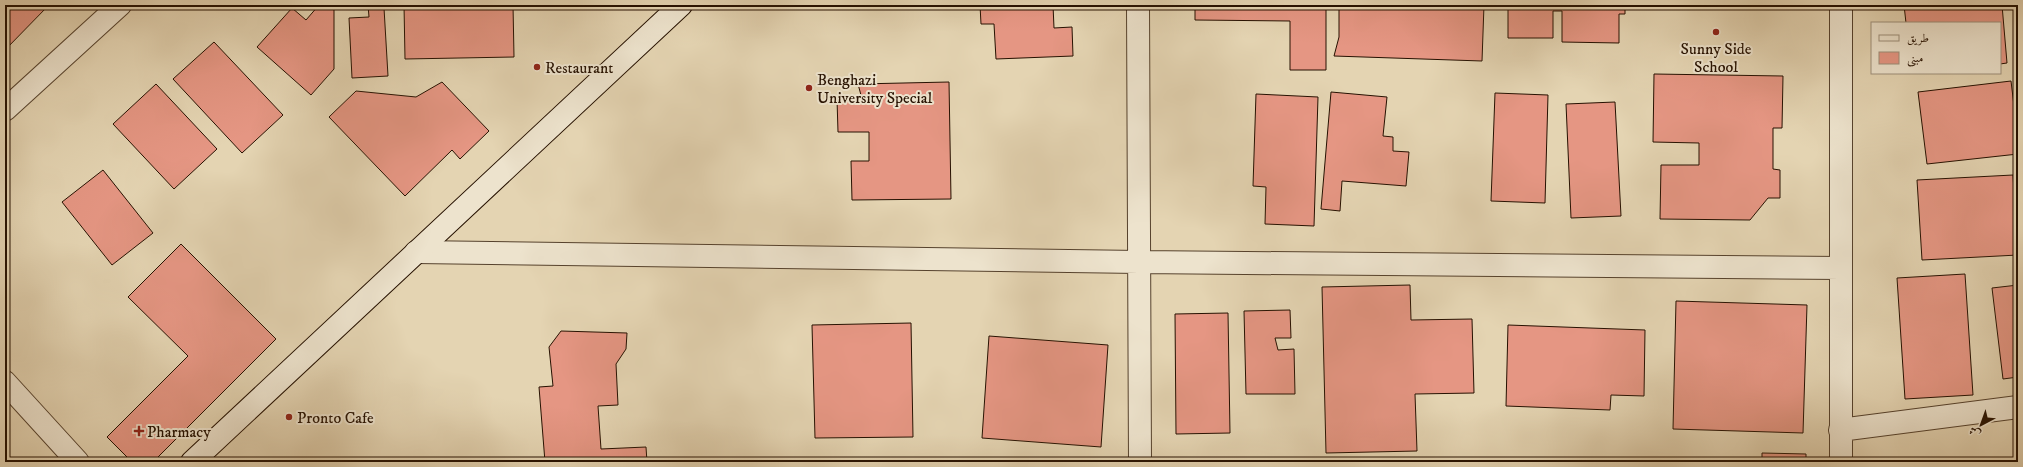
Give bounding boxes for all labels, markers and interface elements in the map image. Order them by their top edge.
legend [1871,22,2001,74]
marker: Sunny Side School [1711,27,1721,37]
text: طريق [1907,31,1929,46]
place label: Sunny Side School [1681,39,1752,77]
text: مبنى [1907,51,1923,67]
place label: Restaurant [545,58,613,78]
marker: Restaurant [532,62,542,72]
place label: Benghazi University Special [817,70,932,108]
marker: Benghazi University Special [804,83,814,93]
north arrow [1961,405,2001,445]
place label: Pronto Cafe [297,408,374,428]
marker: Pronto Cafe [284,412,294,422]
place label: Pharmacy [147,422,211,442]
text: ش [1966,423,1984,441]
marker: Pharmacy [134,426,144,436]

